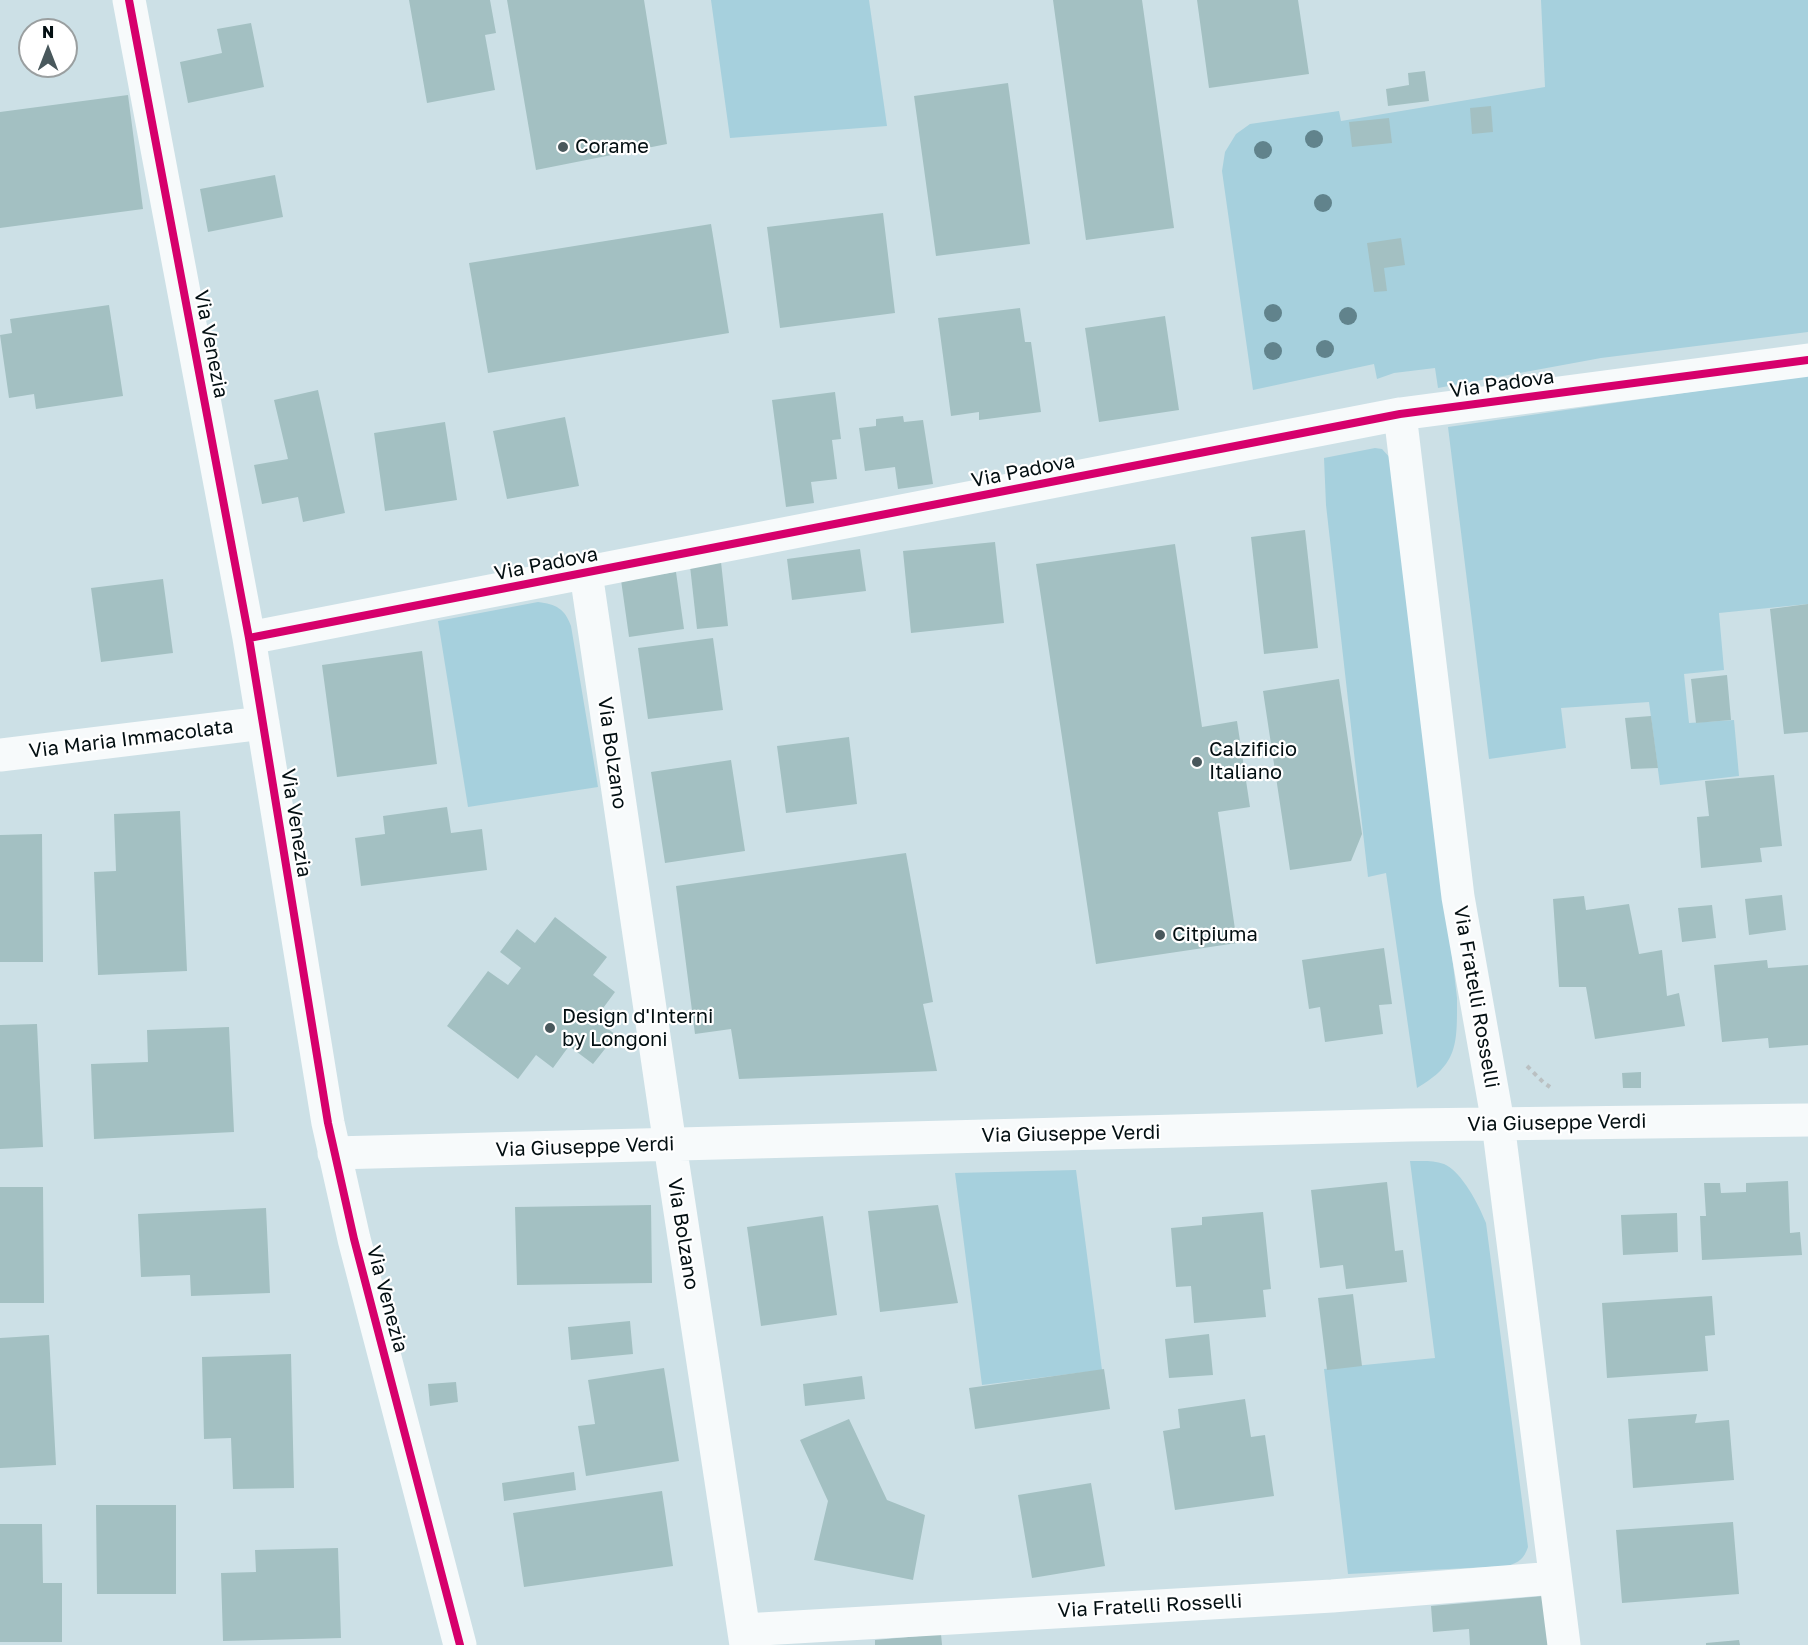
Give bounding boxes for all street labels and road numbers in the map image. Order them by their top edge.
street label: Via Venezia [189,288,233,400]
street label: Via Padova [1448,365,1556,403]
street label: Via Padova [969,449,1077,493]
street label: Via Padova [492,542,600,586]
street label: Via Bolzano [592,695,632,811]
street label: Via Maria Immacolata [27,715,235,763]
street label: Via Venezia [276,767,316,879]
street label: Via Fratelli Rosselli [1448,904,1504,1090]
street label: Via Giuseppe Verdi [1467,1109,1647,1137]
street label: Via Giuseppe Verdi [981,1120,1161,1148]
street label: Via Giuseppe Verdi [495,1132,675,1162]
street label: Via Bolzano [662,1176,704,1292]
street label: Via Venezia [361,1243,413,1355]
street label: Via Fratelli Rosselli [1057,1589,1243,1623]

